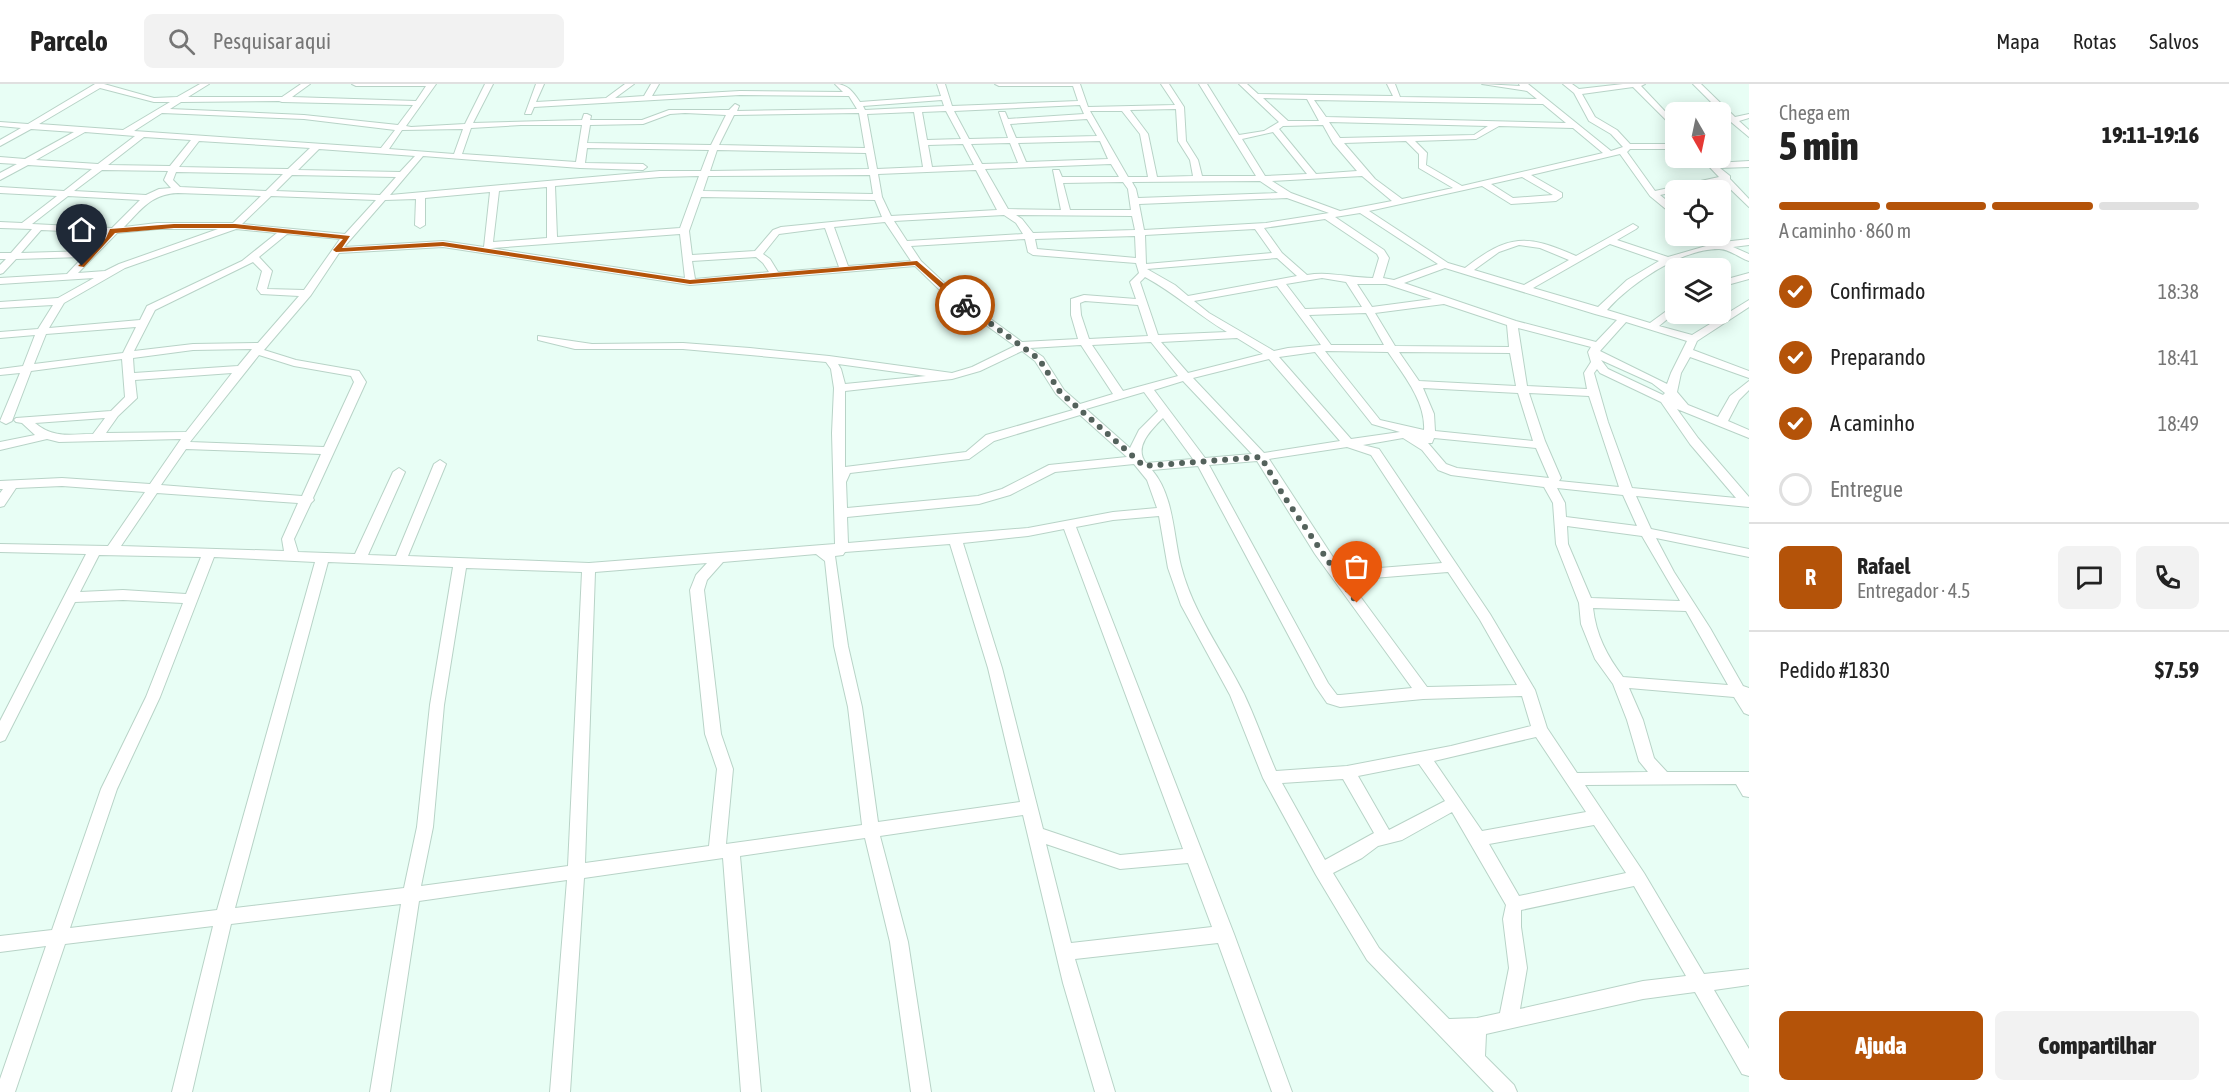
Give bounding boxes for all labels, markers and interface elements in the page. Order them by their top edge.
search box [144,14,564,68]
text: Parcelo [30,25,108,57]
icon: search [165,25,198,58]
text: Pesquisar aqui [213,28,331,54]
text: Mapa [1996,29,2040,53]
text: Rotas [2073,29,2116,53]
text: Salvos [2149,29,2199,53]
text: Chega em [1779,101,1851,124]
north arrow [1665,102,1731,168]
map controls [1665,102,1731,324]
text: 19:11–19:16 [2102,122,2199,148]
text: 5 min [1779,124,1859,168]
button: locate [1665,180,1731,246]
pin [56,204,107,266]
icon: home [65,213,98,246]
text: A caminho · 860 m [1779,219,1911,242]
button: layers [1665,258,1731,324]
courier [935,275,995,335]
icon: check [1779,275,1812,308]
text: Confirmado [1830,278,1925,304]
text: 18:38 [2158,280,2199,303]
icon: bike [949,289,982,322]
icon: check [1779,341,1812,374]
text: Preparando [1830,344,1926,370]
text: 18:41 [2158,346,2199,369]
icon: check [1779,407,1812,440]
text: A caminho [1830,410,1915,436]
text: 18:49 [2158,412,2199,435]
text: Entregue [1830,476,1903,502]
pin [1331,541,1382,603]
button: chat [2058,546,2121,609]
button: phone [2136,546,2199,609]
icon: bag [1340,550,1373,583]
text: Rafael [1857,553,1910,579]
text: R [1805,564,1816,590]
text: Entregador · 4.5 [1857,579,1970,602]
text: Pedido #1830 [1779,657,1890,683]
text: $7.59 [2155,657,2199,683]
button: Ajuda [1779,1011,1983,1080]
button: Compartilhar [1995,1011,2199,1080]

